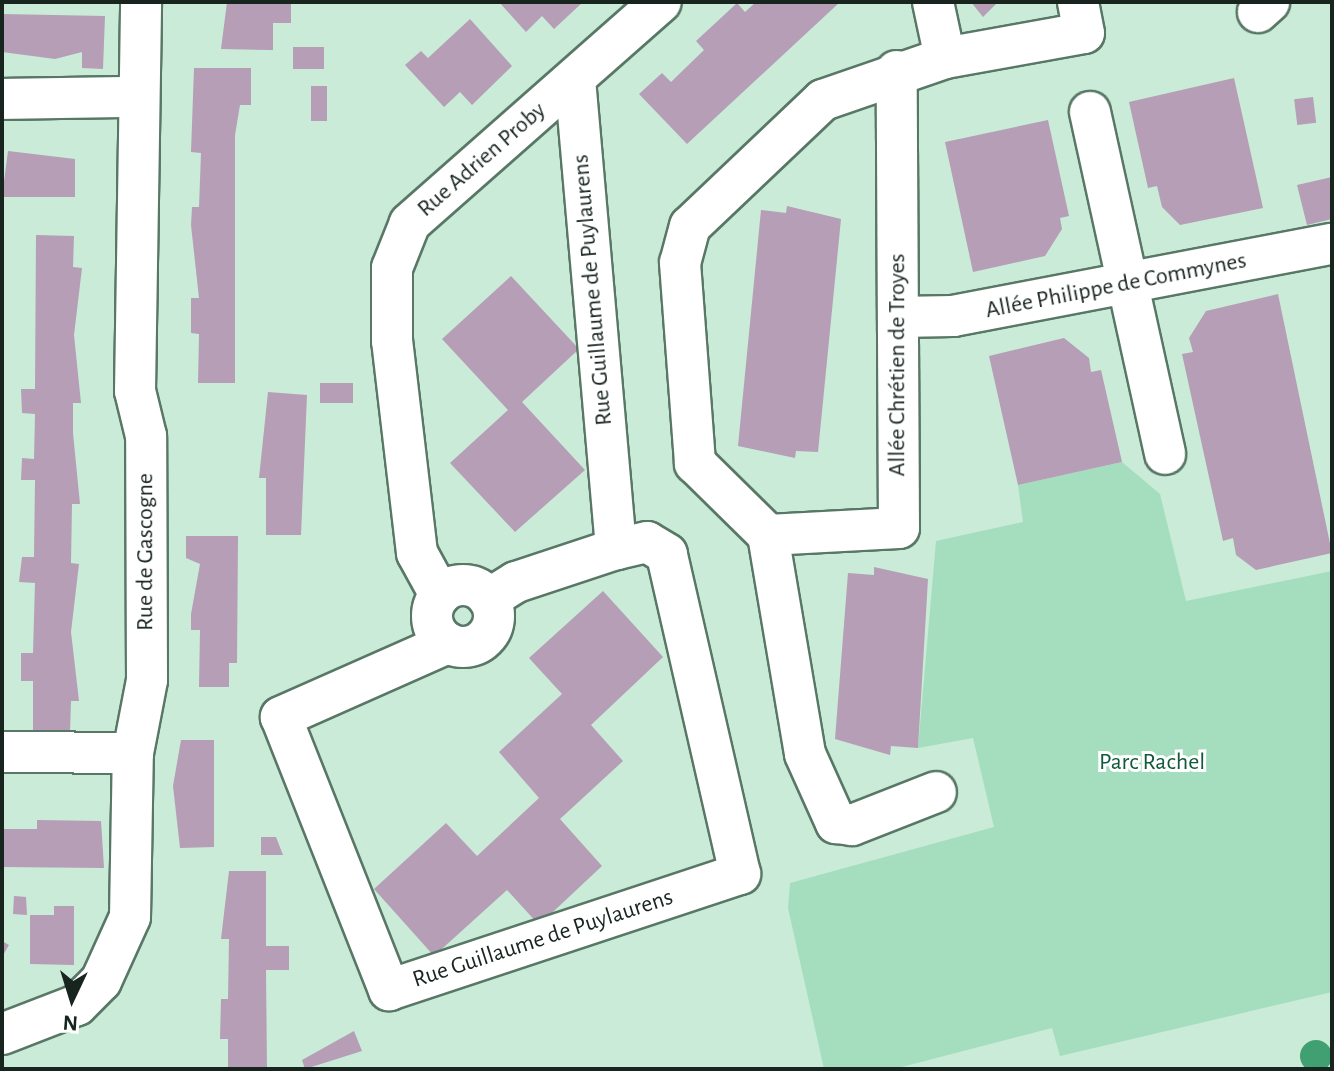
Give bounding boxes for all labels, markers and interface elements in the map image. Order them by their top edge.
street label: Rue Adrien Proby [412,96,552,224]
street label: Rue Guillaume de Puylaurens [567,153,619,427]
street label: Allée Philippe de Commynes [983,247,1249,325]
street label: Allée Chrétien de Troyes [884,254,912,476]
street label: Rue de Gascogne [132,473,160,631]
park label: Parc Rachel [1099,749,1205,777]
street label: Rue Guillaume de Puylaurens [409,883,677,995]
north arrow [32,959,112,1039]
text: N [62,1011,79,1034]

